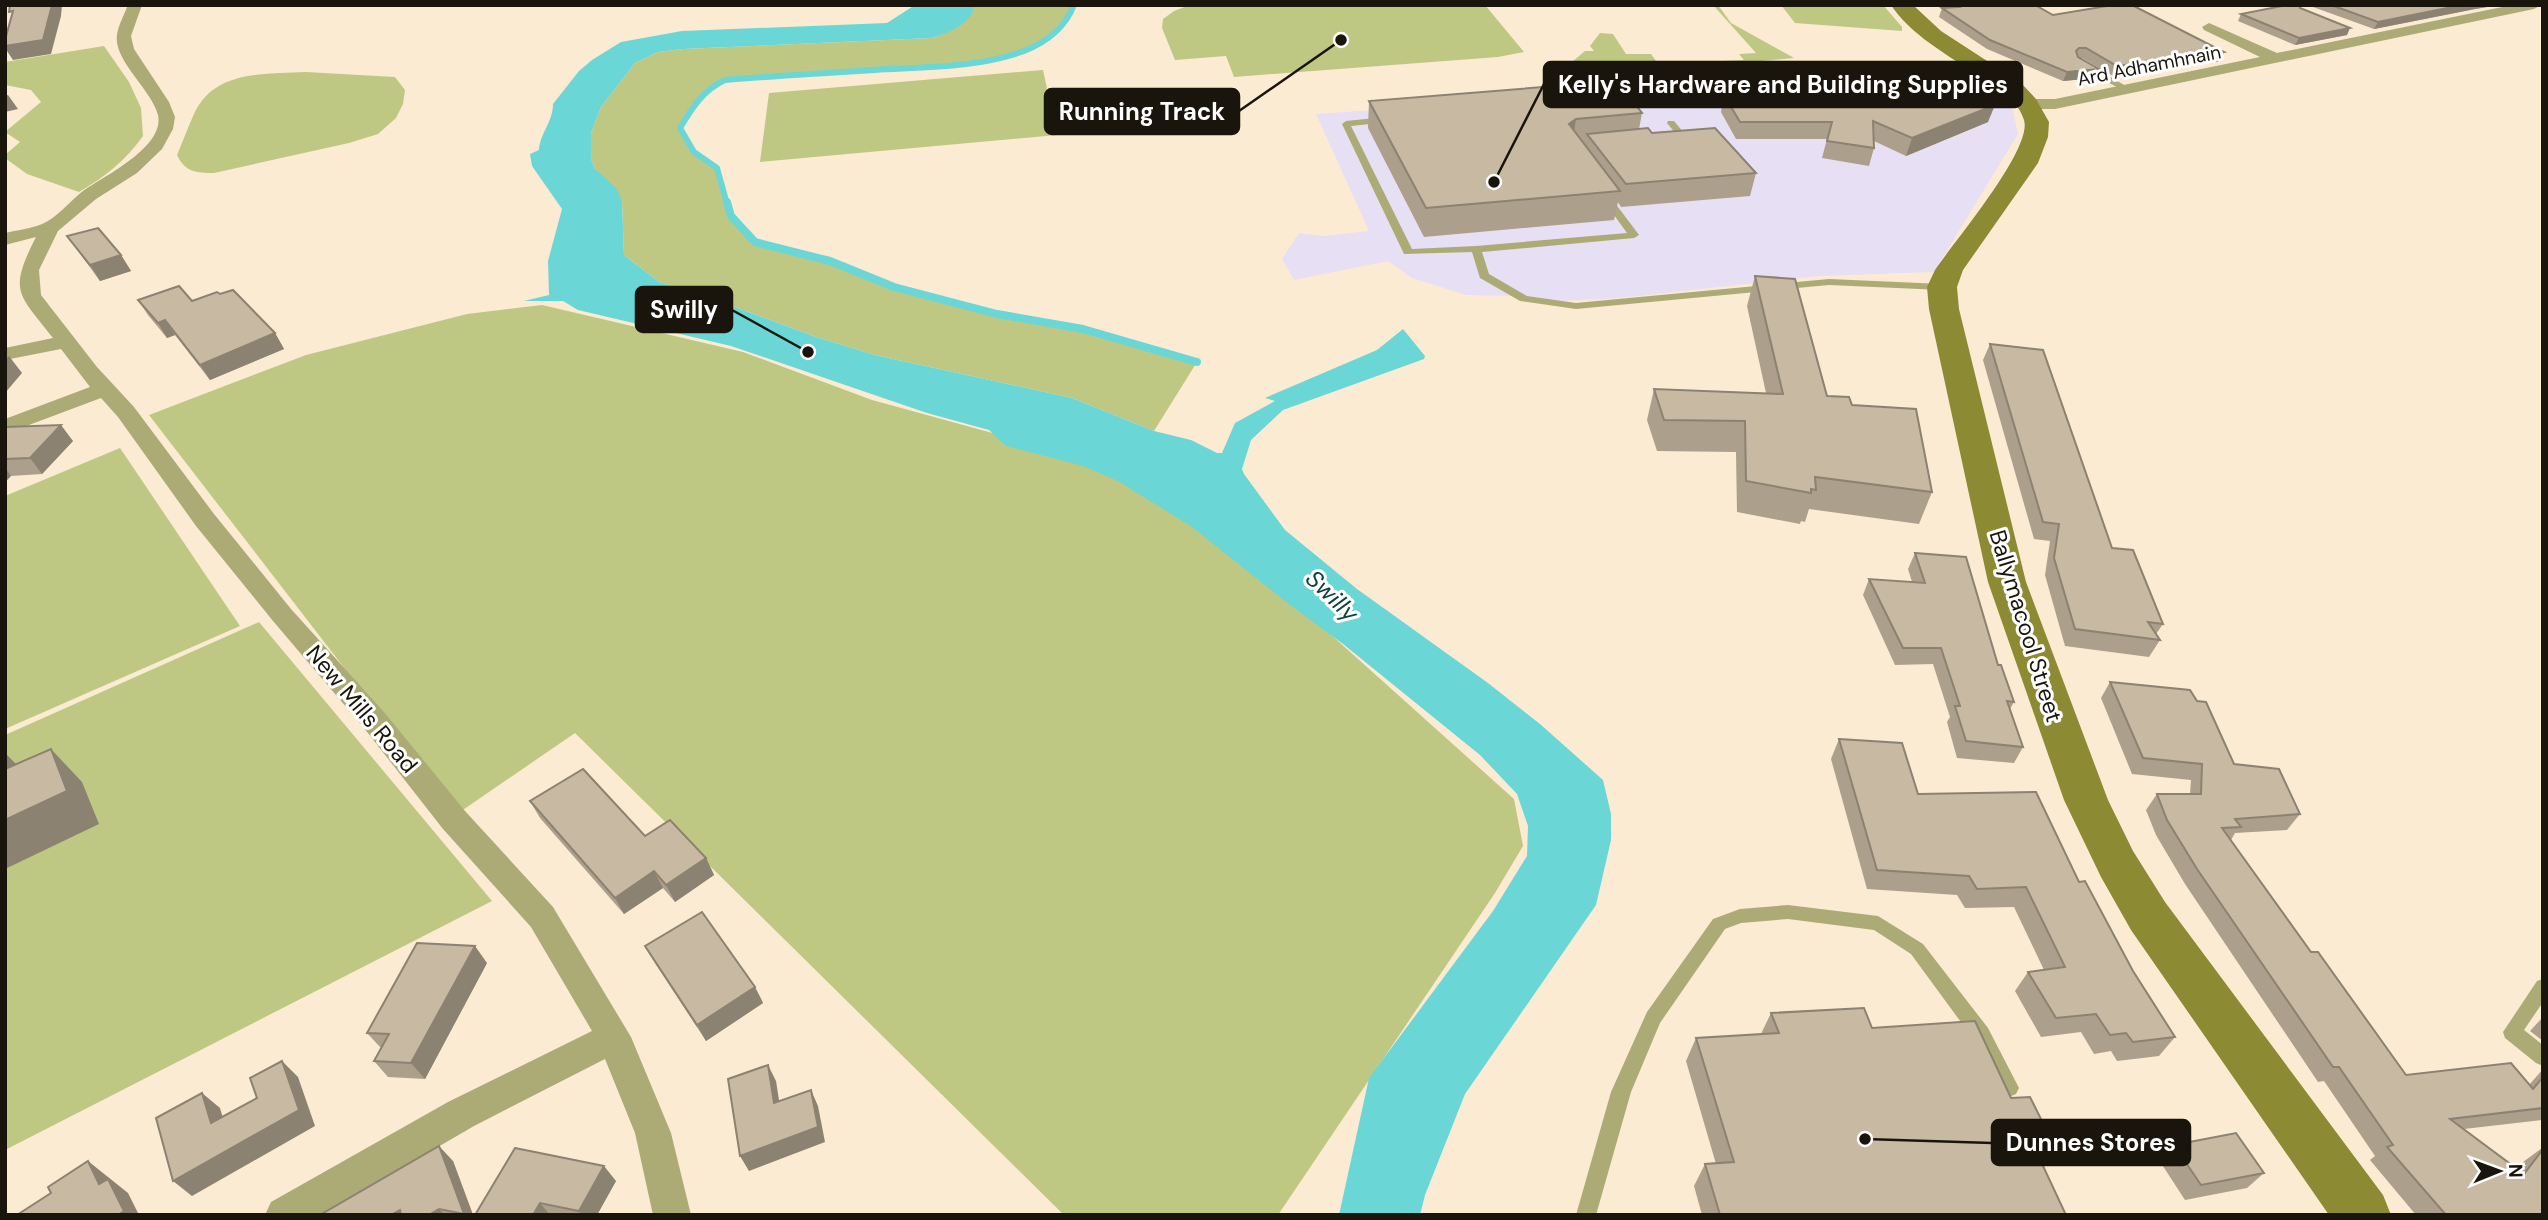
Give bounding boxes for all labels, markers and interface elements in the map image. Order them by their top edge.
street label: Ard Adhamhnain [2075,39,2223,92]
callout: Kelly's Hardware and Building Supplies [1544,62,2022,107]
text: Kelly's Hardware and Building Supplies [1558,69,2008,100]
callout: Running Track [1045,89,1239,134]
text: Running Track [1059,96,1225,127]
callout: Swilly [636,287,732,332]
text: Swilly [650,294,719,325]
street label: Ballymacool Street [1983,526,2069,726]
water label: Swilly [1299,563,1366,629]
street label: New Mills Road [300,639,424,779]
callout: Dunnes Stores [1992,1120,2190,1165]
text: Dunnes Stores [2006,1127,2176,1158]
north arrow [2464,1136,2534,1206]
text: N [2503,1164,2528,1178]

